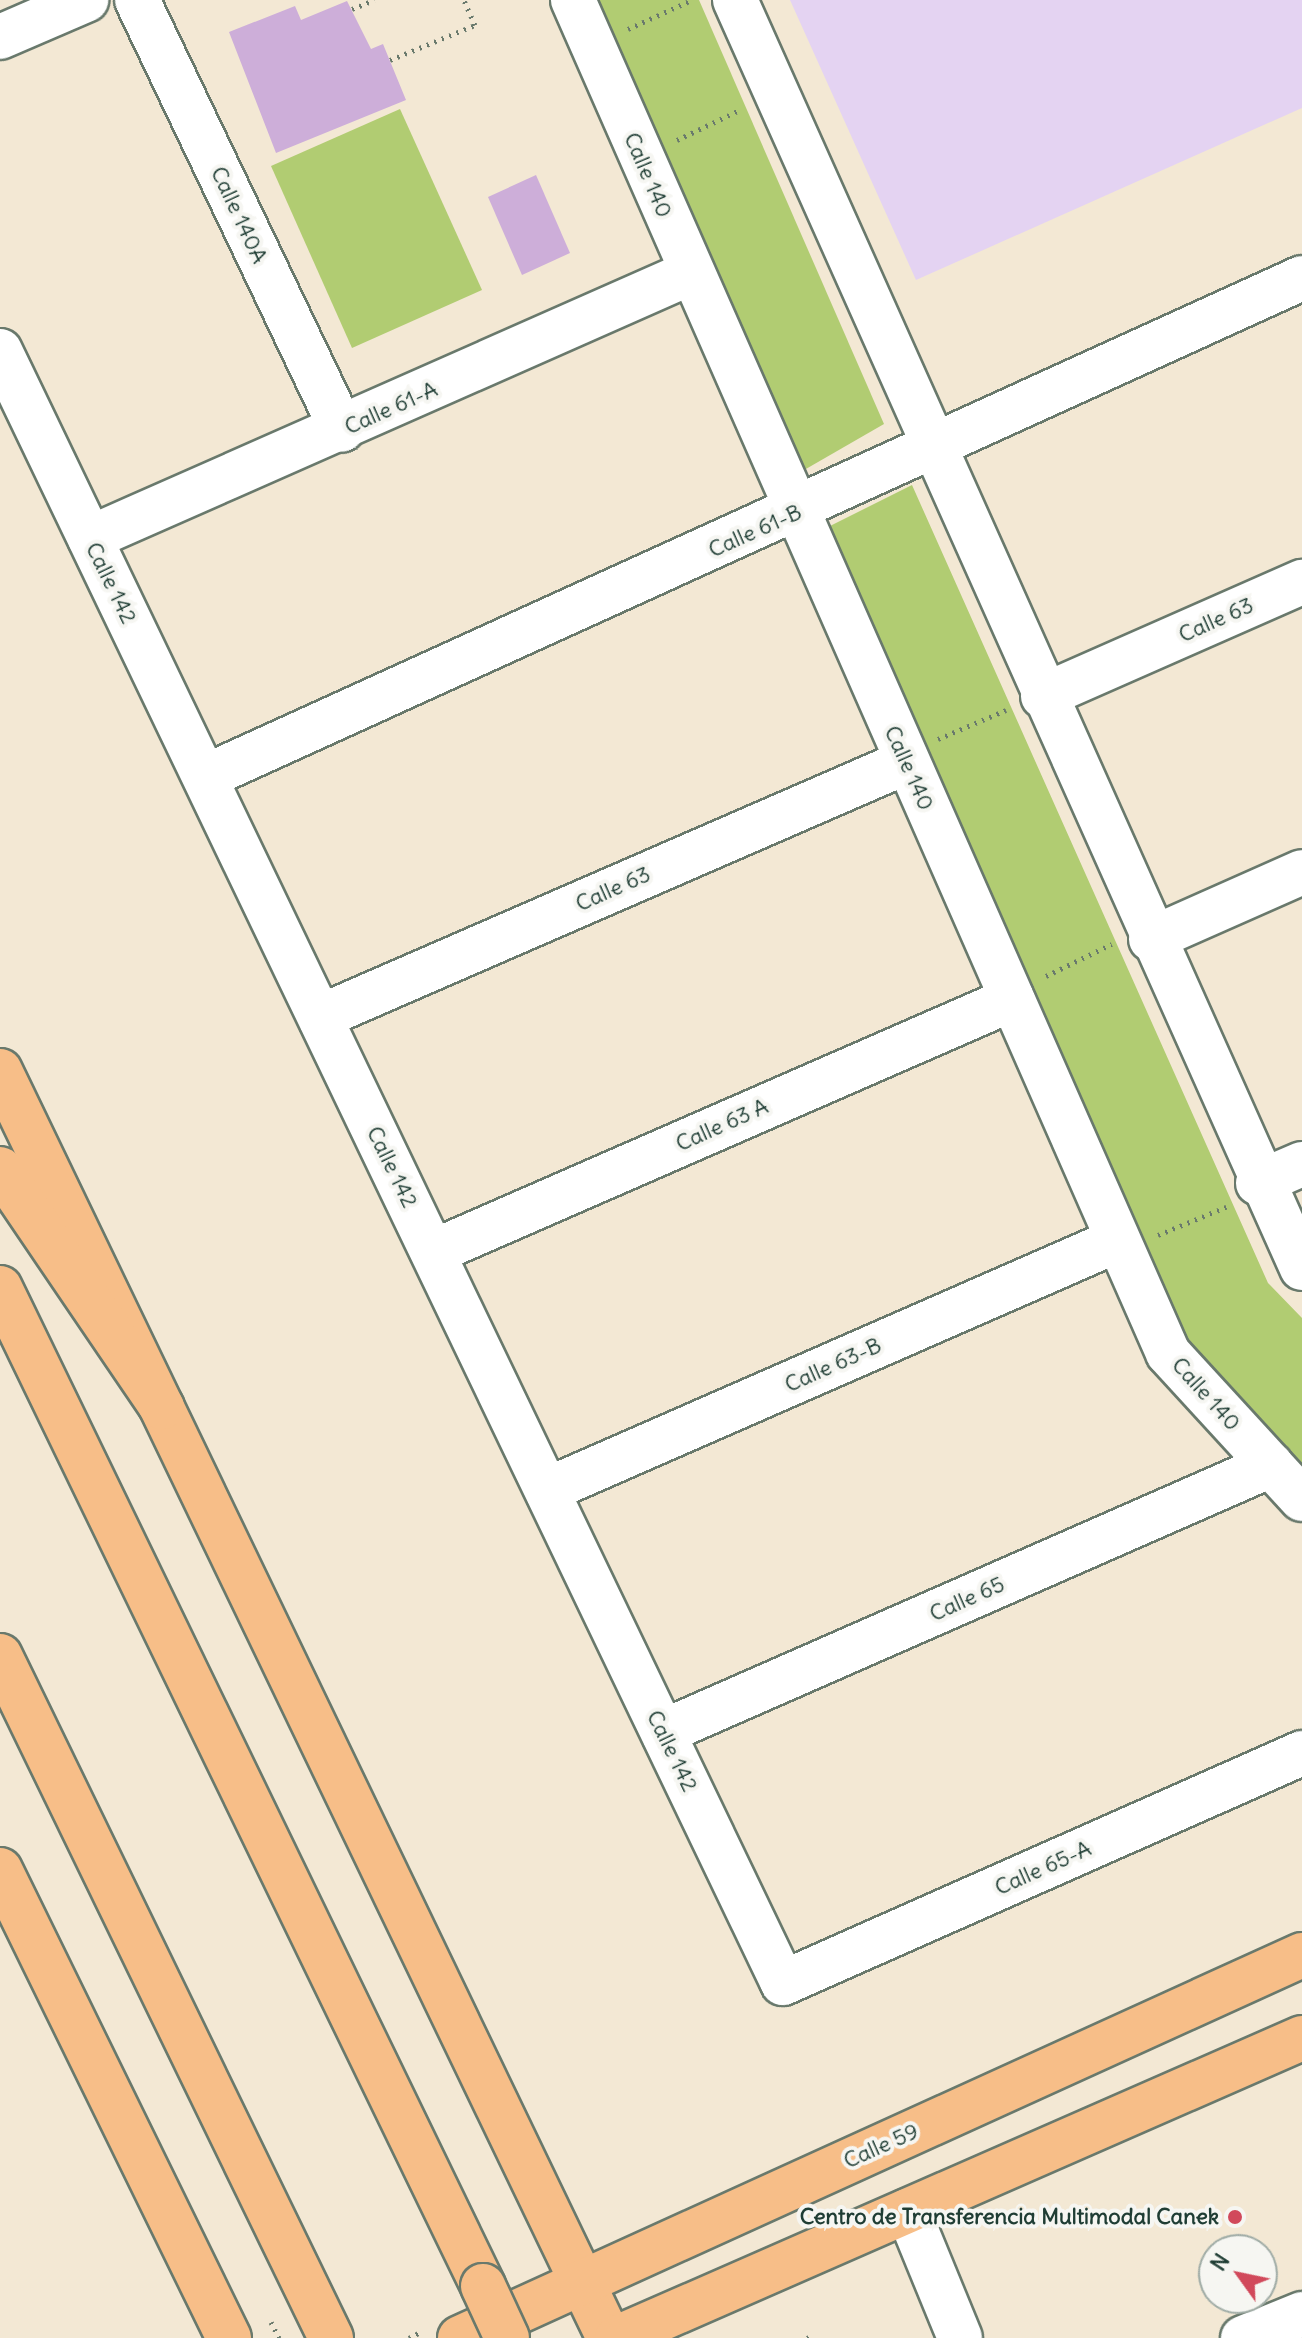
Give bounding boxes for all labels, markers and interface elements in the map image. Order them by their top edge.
street label: Calle 140 [618,129,678,221]
street label: Calle 140A [205,162,273,268]
street label: Calle 61-A [341,376,441,440]
street label: Calle 61-B [704,499,806,563]
street label: Calle 142 [80,538,142,628]
street label: Calle 63 [1175,592,1257,648]
street label: Calle 140 [879,722,939,814]
street label: Calle 63 [572,861,654,917]
street label: Calle 63 A [672,1093,772,1157]
street label: Calle 142 [361,1122,423,1212]
street label: Calle 63-B [781,1332,885,1398]
street label: Calle 140 [1166,1352,1246,1436]
street label: Calle 65 [925,1571,1009,1627]
street label: Calle 142 [641,1706,703,1796]
street label: Calle 65-A [991,1835,1095,1901]
street label: Calle 59 [839,2118,923,2174]
place label: Centro de Transferencia Multimodal Canek [800,2204,1219,2230]
marker: Centro de Transferencia Multimodal Canek [1226,2208,1244,2226]
north arrow [1198,2234,1278,2314]
text: N [1204,2248,1235,2276]

